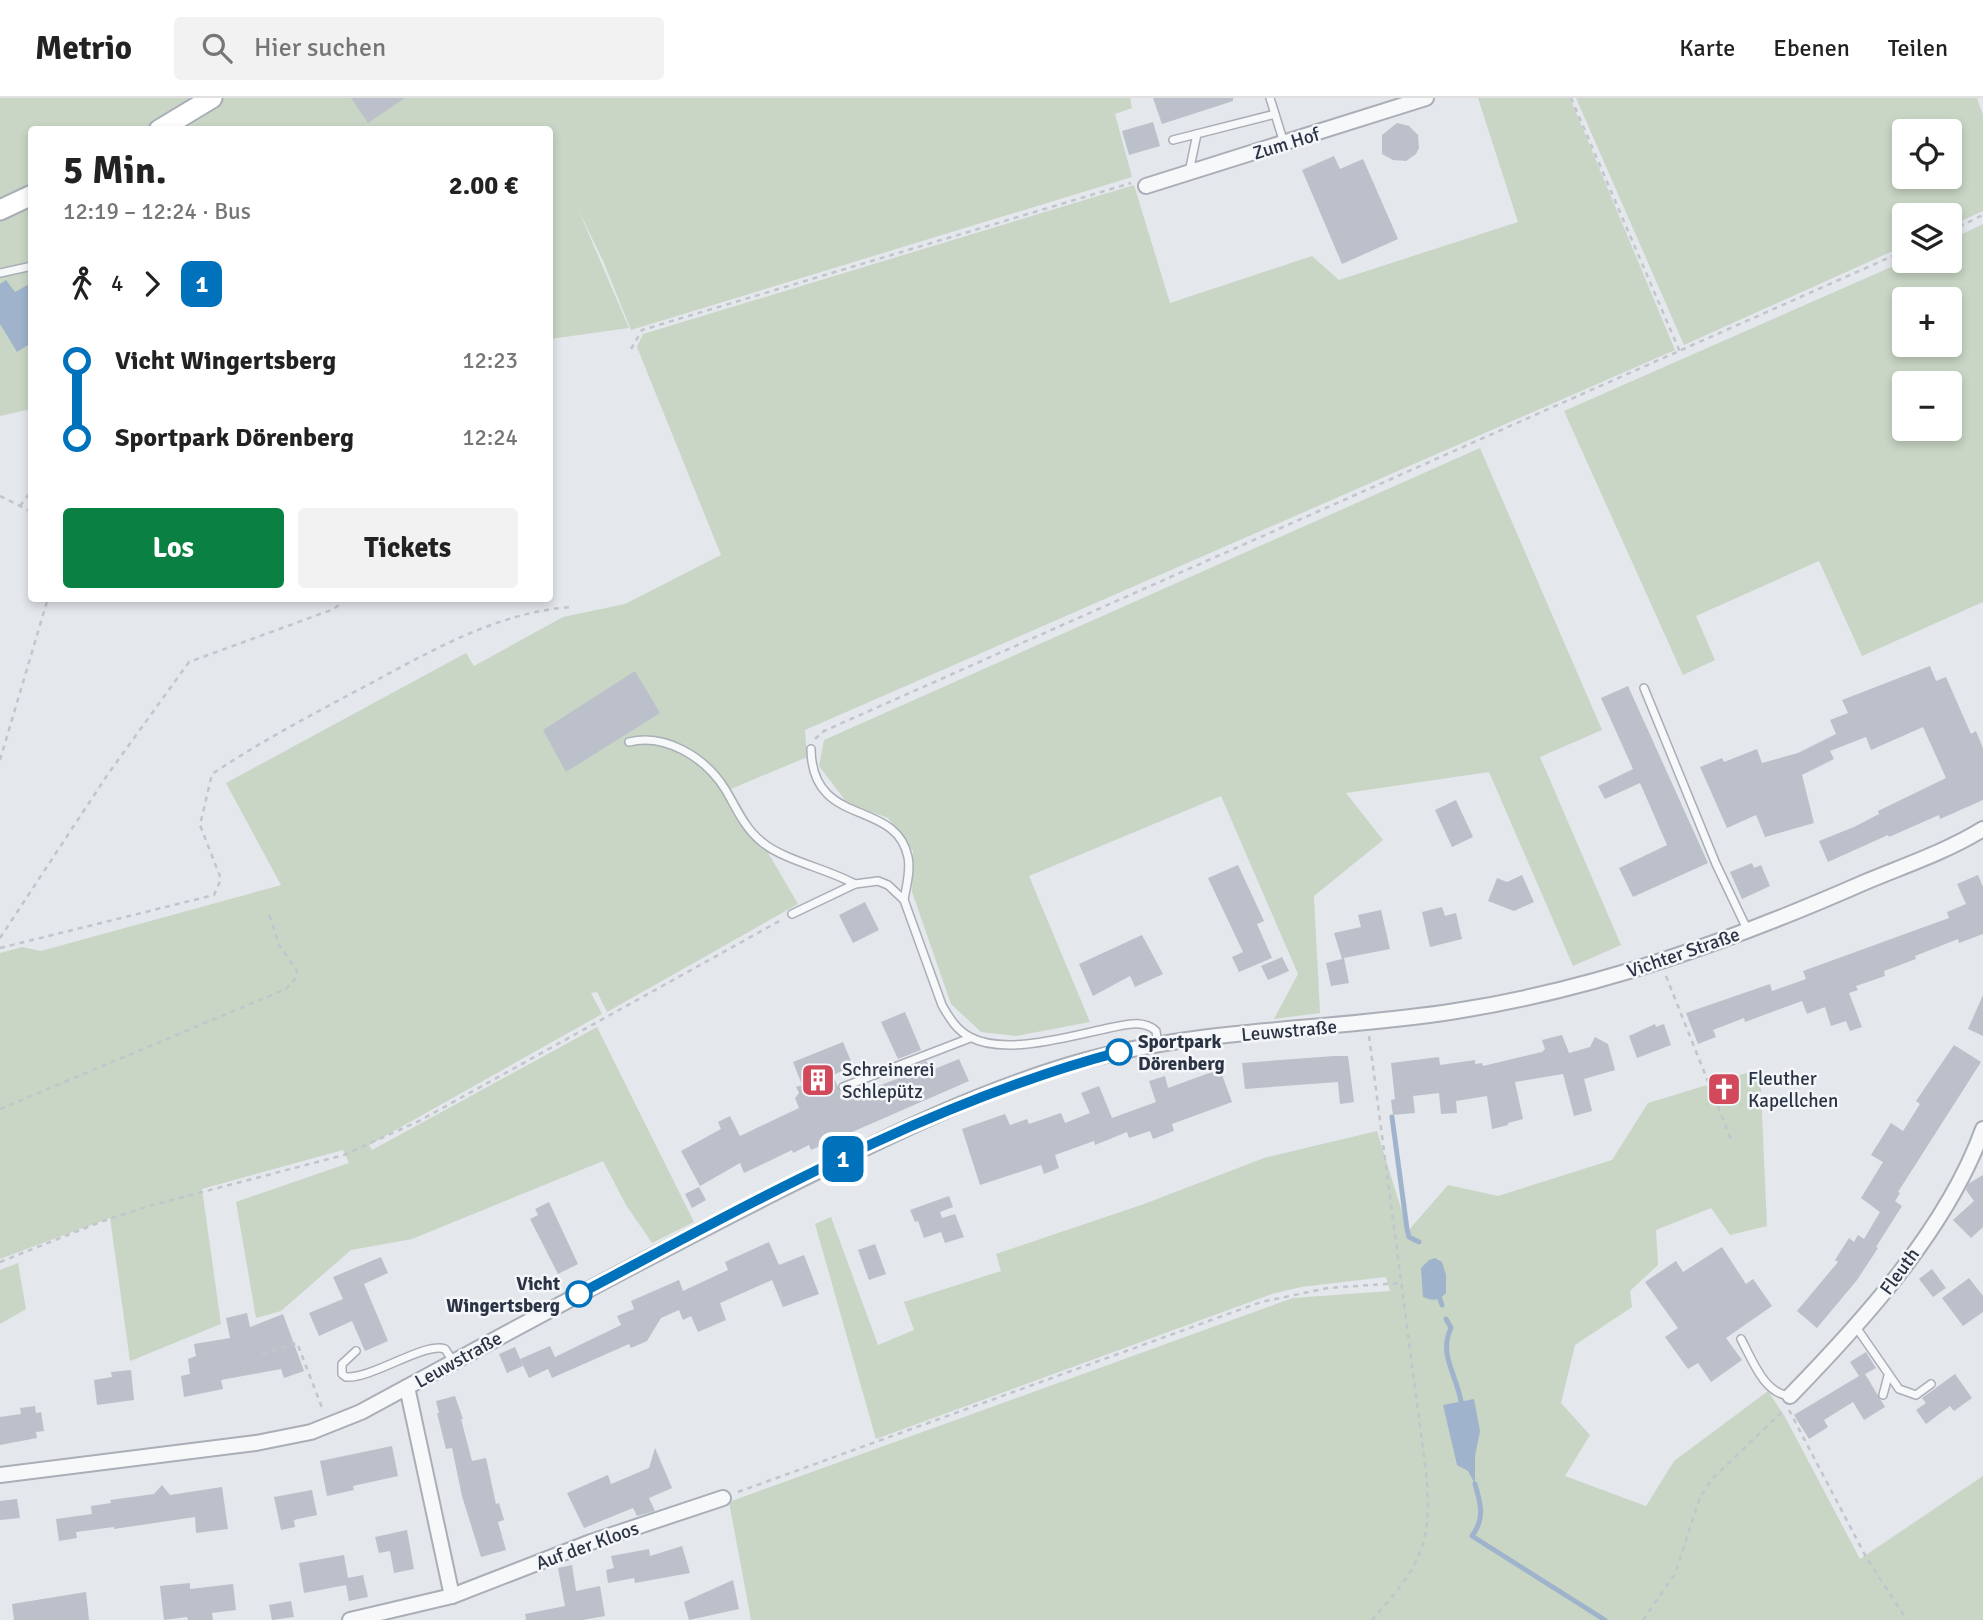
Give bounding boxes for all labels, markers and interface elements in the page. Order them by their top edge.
search box [174,17,664,80]
text: Metrio [35,28,132,69]
icon: search [198,29,236,67]
text: Hier suchen [254,32,386,64]
text: Karte [1679,33,1735,63]
text: Ebenen [1773,33,1850,63]
text: Teilen [1888,33,1948,63]
map controls [1892,119,1962,441]
button: locate [1892,119,1962,189]
street label: Zum Hof [1250,122,1324,165]
text: 5 Min. [63,147,167,194]
text: 2.00 € [449,170,518,202]
text: 12:19 – 12:24 · Bus [63,197,251,226]
button: layers [1892,203,1962,273]
icon: walk [63,265,101,303]
icon: forward [133,265,171,303]
text: 4 [111,269,123,298]
text: 1 [195,269,208,299]
button: + [1892,287,1962,357]
text: Vicht Wingertsberg [115,345,336,377]
text: 12:23 [462,346,518,375]
button: − [1892,371,1962,441]
text: Sportpark Dörenberg [115,422,354,454]
text: 12:24 [462,423,518,452]
button: Los [63,508,284,588]
button: Tickets [298,508,518,588]
street label: Vichter Straße [1624,922,1743,983]
street label: Leuwstraße [1240,1015,1338,1047]
place label: Sportpark Dörenberg [1138,1030,1225,1076]
marker: Sportpark Dörenberg [1106,1039,1132,1065]
place label: Schreinerei Schlepütz [842,1058,934,1104]
building icon: Schreinerei Schlepütz [799,1061,837,1099]
place label: Fleuther Kapellchen [1748,1067,1838,1113]
church icon: Fleuther Kapellchen [1705,1070,1743,1108]
line badge: 1 [820,1136,866,1182]
text: 1 [837,1144,849,1174]
street label: Fleuth [1875,1243,1925,1300]
place label: Vicht Wingertsberg [446,1272,560,1318]
marker: Vicht Wingertsberg [566,1281,592,1307]
street label: Leuwstraße [411,1326,506,1394]
street label: Auf der Kloos [533,1516,642,1576]

